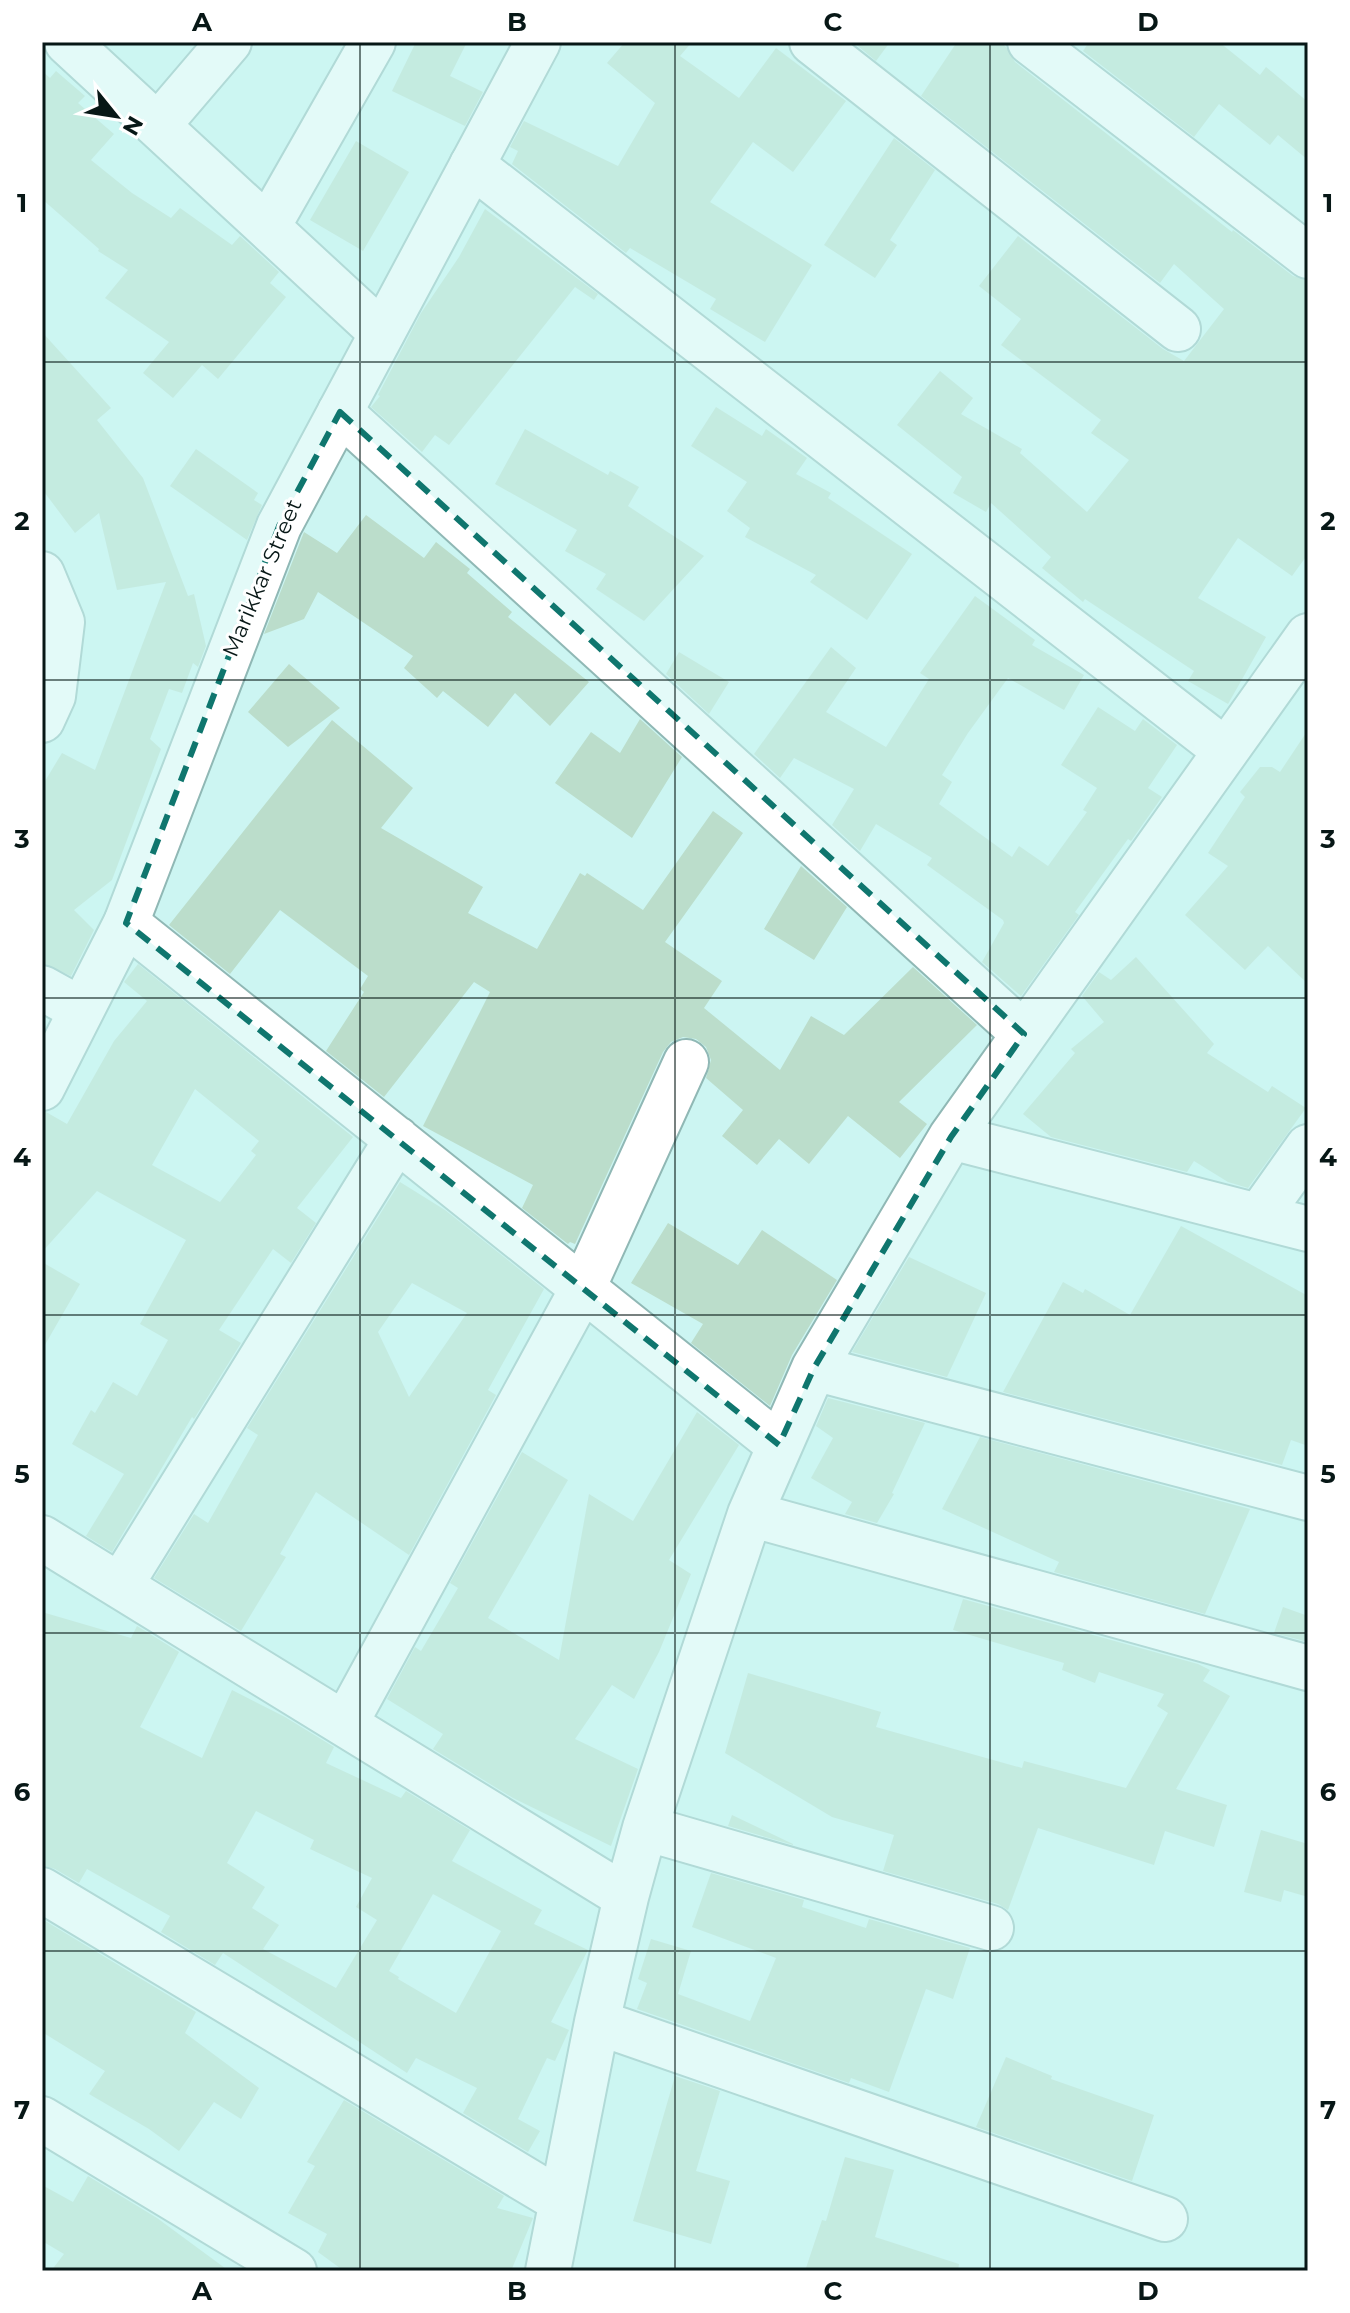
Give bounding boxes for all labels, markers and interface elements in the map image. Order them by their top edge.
text: A [191,6,213,38]
text: B [507,6,527,38]
text: C [824,6,843,38]
text: D [1137,6,1159,38]
north arrow [76,76,156,156]
text: N [117,111,149,140]
text: 1 [17,187,27,219]
text: 1 [1323,187,1333,219]
street label: Marikkar Street [217,495,307,661]
text: 2 [14,505,30,537]
text: 2 [1320,505,1336,537]
text: 3 [13,823,30,855]
text: 3 [1319,823,1336,855]
text: 4 [13,1141,31,1173]
text: 4 [1319,1141,1337,1173]
text: 5 [14,1458,30,1490]
text: 5 [1320,1458,1336,1490]
text: 6 [14,1776,31,1808]
text: 6 [1320,1776,1337,1808]
text: 7 [14,2094,30,2126]
text: 7 [1320,2094,1336,2126]
text: A [191,2275,213,2307]
text: B [507,2275,527,2307]
text: C [824,2275,843,2307]
text: D [1137,2275,1159,2307]

